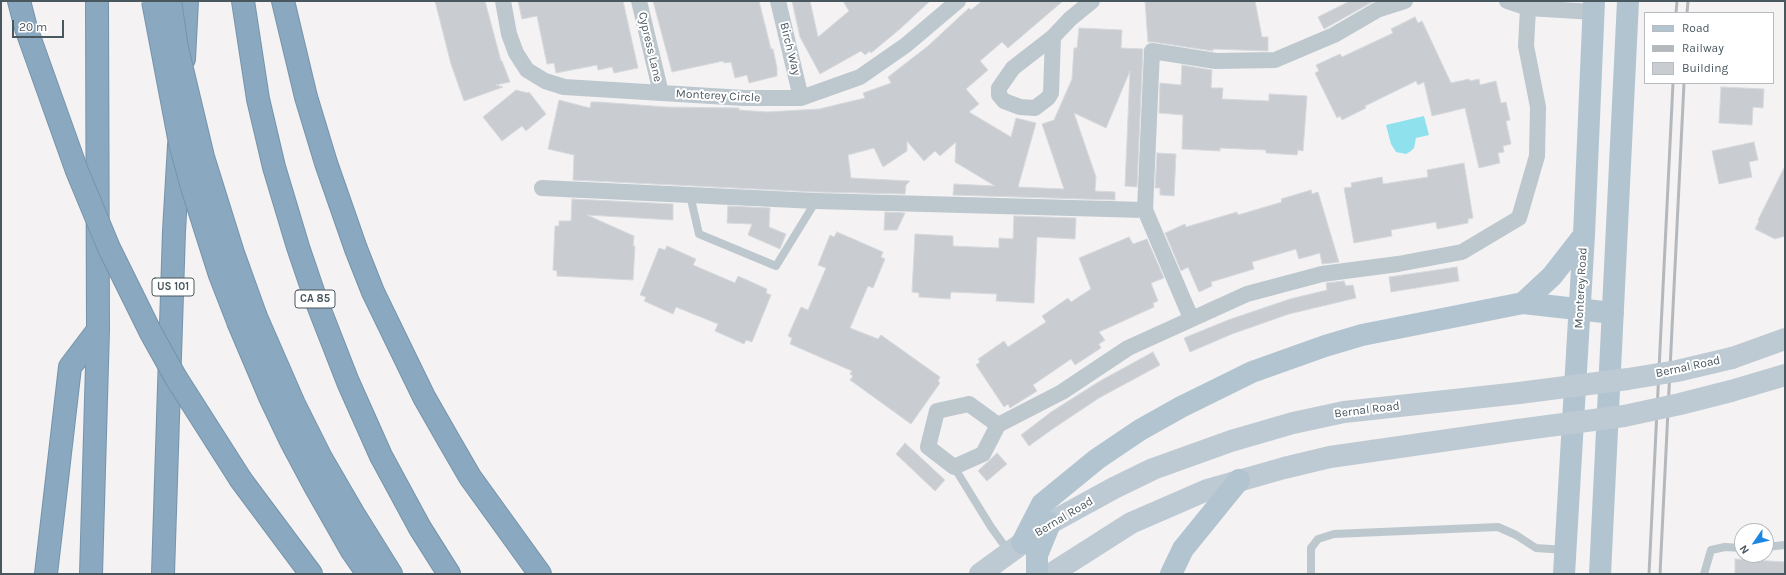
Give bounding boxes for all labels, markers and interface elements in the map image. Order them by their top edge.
street label: Cypress Lane [635,11,665,83]
scale bar [14,12,66,38]
legend [1644,12,1774,84]
text: 20 m [19,20,47,34]
street label: Birch Way [776,21,804,77]
text: Road [1682,21,1710,35]
text: Railway [1682,41,1724,55]
text: Building [1682,61,1728,75]
street label: Monterey Circle [675,87,761,105]
street label: Monterey Road [1572,247,1590,329]
road number: US 101 [152,278,194,296]
road number: CA 85 [295,290,335,308]
street label: Bernal Road [1654,353,1722,381]
street label: Bernal Road [1334,399,1400,421]
street label: Bernal Road [1032,494,1096,540]
north arrow [1734,523,1774,563]
text: N [1737,543,1752,556]

